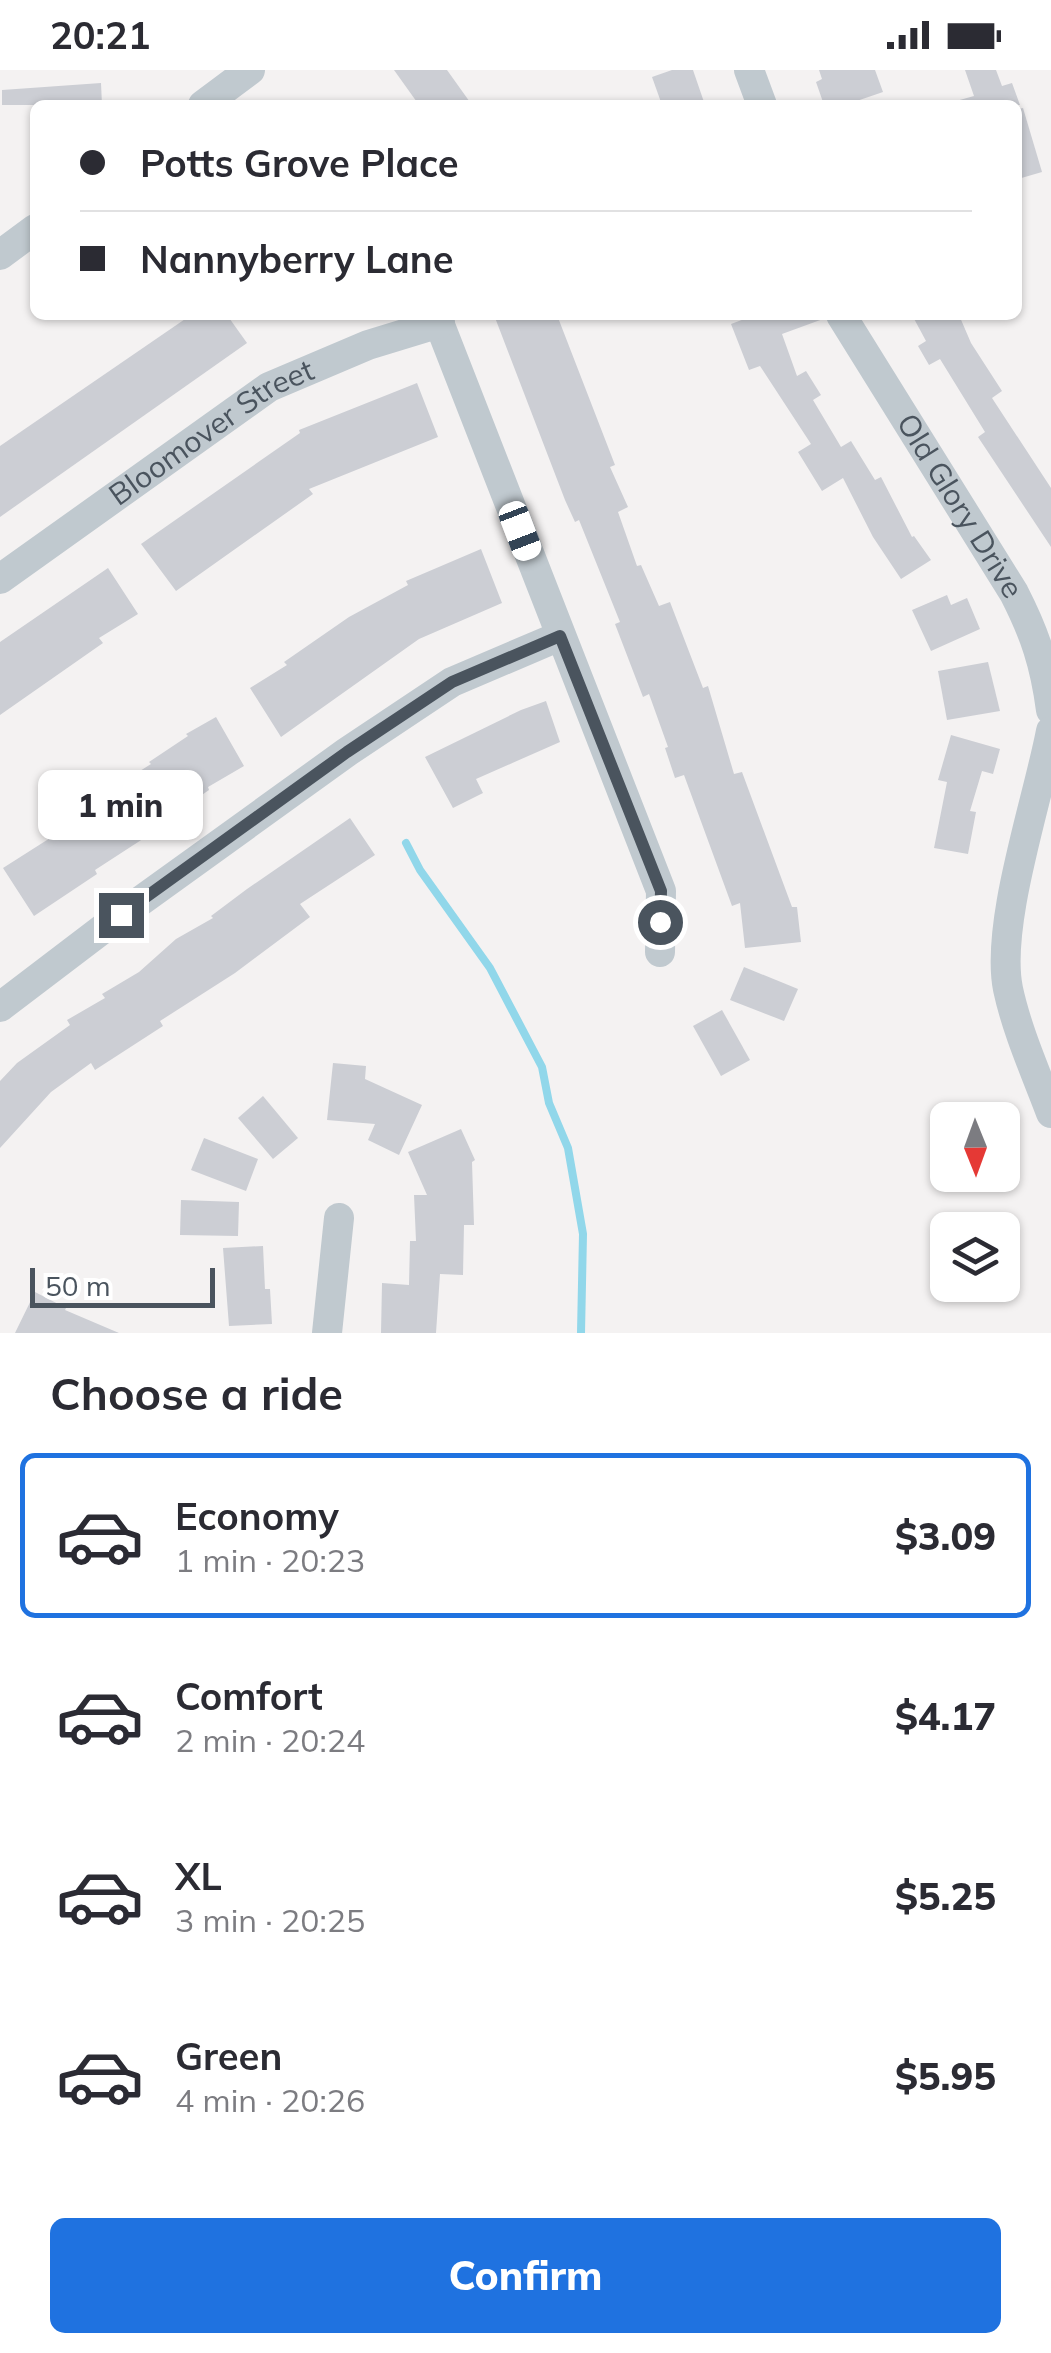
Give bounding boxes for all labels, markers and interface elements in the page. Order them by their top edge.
text: 20:21 [50,11,151,59]
text: Potts Grove Place [140,139,459,187]
text: Nannyberry Lane [140,235,454,283]
street label: Bloomover Street [101,350,319,513]
street label: Old Glory Drive [889,406,1032,605]
car [495,498,545,564]
callout: 1 min [38,770,204,840]
text: 1 min [78,785,163,825]
route end [99,893,144,938]
route start [638,900,683,945]
north arrow [930,1102,1020,1192]
map controls [930,1102,1020,1302]
button: layers [930,1212,1020,1302]
scale bar [30,1263,215,1308]
text: 50 m [45,1268,111,1303]
text: Choose a ride [50,1365,343,1421]
icon: car [55,1491,145,1581]
text: Economy [175,1492,339,1540]
text: $3.09 [895,1512,996,1560]
text: 1 min · 20:23 [175,1540,365,1580]
icon: car [55,1671,145,1761]
text: Comfort [175,1672,323,1720]
text: $4.17 [895,1692,996,1740]
text: 2 min · 20:24 [175,1720,365,1760]
icon: car [55,1851,145,1941]
text: XL [175,1852,222,1900]
text: $5.25 [895,1872,996,1920]
text: 3 min · 20:25 [175,1900,365,1940]
icon: car [55,2031,145,2121]
text: Green [175,2032,282,2080]
text: $5.95 [895,2052,996,2100]
text: 4 min · 20:26 [175,2080,365,2120]
button: Confirm [50,2218,1001,2333]

